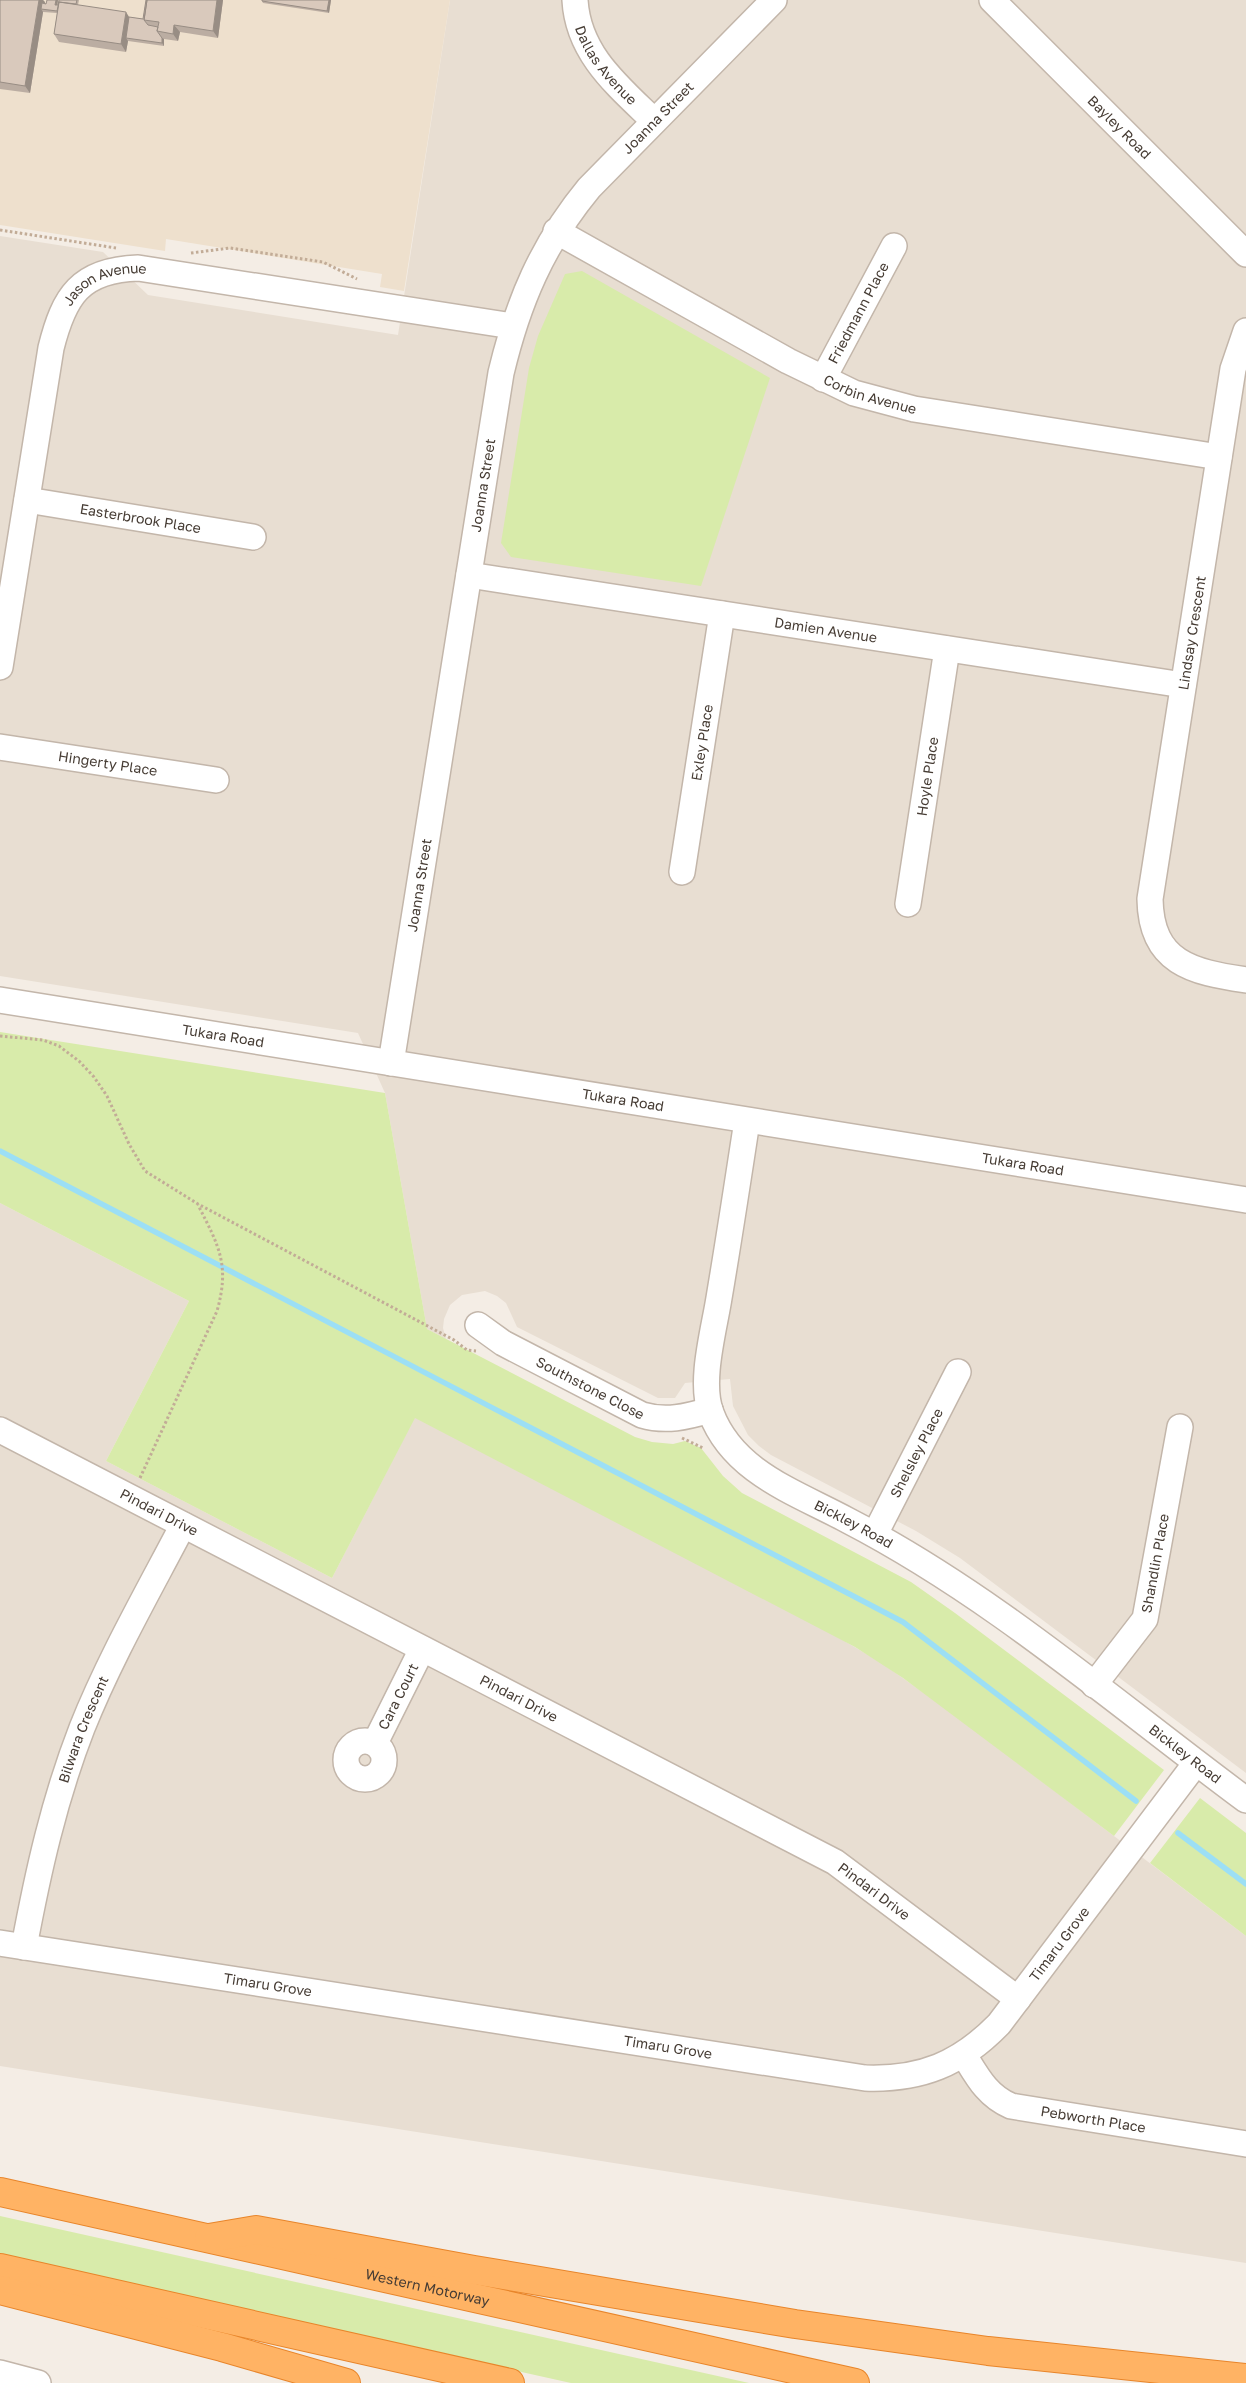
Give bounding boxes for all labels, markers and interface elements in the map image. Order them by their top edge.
street label: Dallas Avenue [572,23,641,108]
street label: Joanna Street [619,78,697,157]
street label: Bayley Road [1084,92,1155,162]
street label: Jason Avenue [59,259,148,309]
street label: Friedmann Place [824,259,892,366]
street label: Corbin Avenue [821,371,919,417]
street label: Joanna Street [467,437,498,533]
street label: Easterbrook Place [79,500,202,536]
street label: Lindsay Crescent [1174,575,1209,691]
street label: Damien Avenue [773,613,878,646]
street label: Exley Place [687,703,716,782]
street label: Hoyle Place [913,736,941,817]
street label: Hingerty Place [57,747,159,779]
street label: Joanna Street [403,837,435,933]
street label: Tukara Road [181,1020,265,1050]
street label: Tukara Road [581,1085,665,1114]
street label: Tukara Road [981,1149,1065,1179]
street label: Southstone Close [533,1353,647,1423]
street label: Shelsley Place [886,1405,946,1500]
street label: Pindari Drive [117,1485,201,1539]
street label: Bickley Road [812,1496,896,1551]
street label: Shandlin Place [1137,1512,1172,1614]
street label: Cara Court [374,1660,422,1732]
street label: Pindari Drive [477,1671,561,1725]
street label: Bilwara Crescent [54,1673,112,1785]
street label: Bickley Road [1146,1720,1225,1787]
street label: Pindari Drive [835,1858,914,1923]
street label: Timaru Grove [1025,1903,1093,1985]
street label: Timaru Grove [222,1969,313,2000]
street label: Timaru Grove [623,2031,713,2062]
street label: Pebworth Place [1040,2102,1147,2136]
street label: Western Motorway [364,2265,491,2309]

